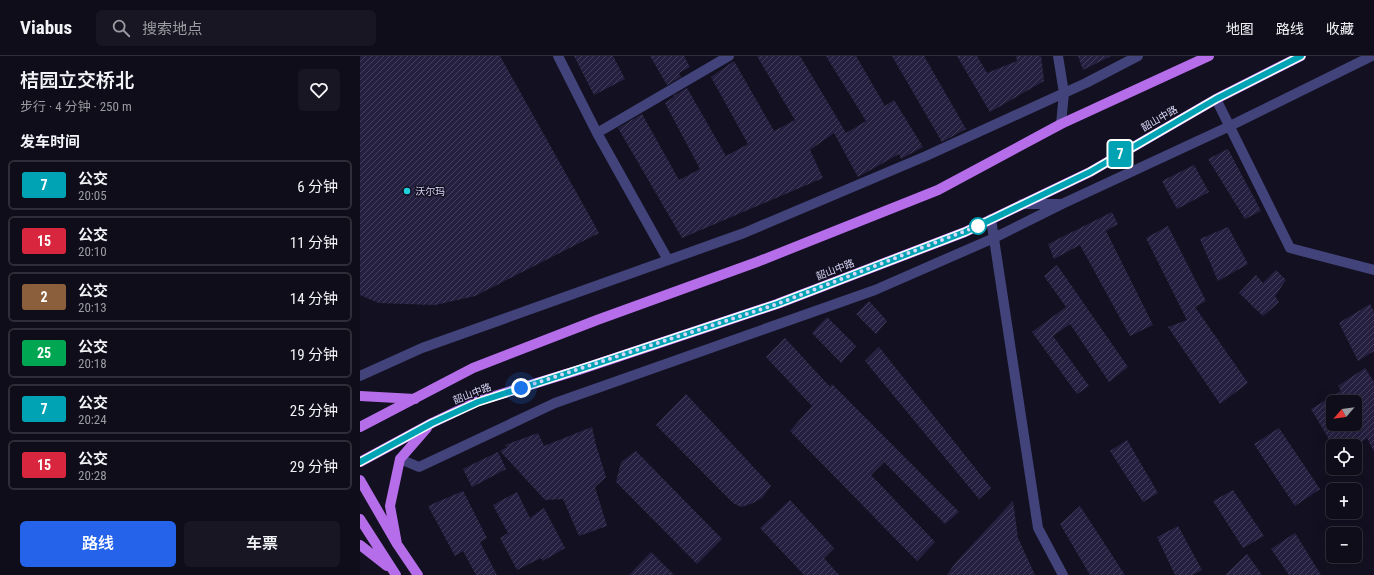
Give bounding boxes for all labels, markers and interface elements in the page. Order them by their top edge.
search box [96,10,376,46]
text: Viabus [20,16,72,39]
icon: search [110,17,132,39]
text: 搜索地点 [142,20,202,38]
text: 地图 [1226,21,1254,37]
text: 路线 [1276,21,1304,37]
text: 收藏 [1326,21,1354,37]
text: 桔园立交桥北 [20,69,134,92]
button: heart [298,69,340,111]
text: 步行 · 4 分钟 · 250 m [20,99,132,114]
street label: 韶山中路 [1139,104,1179,133]
text: 发车时间 [20,133,80,151]
line badge: 7 [1107,141,1133,167]
text: 7 [1116,146,1124,162]
text: 公交 [78,170,108,188]
text: 7 [40,177,48,193]
text: 6 分钟 [297,178,338,196]
marker: 沃尔玛 [402,186,412,196]
place label: 沃尔玛 [415,186,445,197]
text: 20:05 [78,188,107,203]
unlabelled marker [969,217,987,235]
text: 公交 [78,226,108,244]
text: 15 [37,233,51,249]
text: 11 分钟 [290,234,338,252]
text: 20:10 [78,244,107,259]
street label: 韶山中路 [815,257,856,282]
text: 公交 [78,282,108,300]
text: 2 [40,289,48,305]
text: 14 分钟 [290,290,338,308]
text: 20:13 [78,300,107,315]
text: 公交 [78,338,108,356]
text: 25 [37,345,51,361]
text: 19 分钟 [290,346,338,364]
text: 20:18 [78,356,107,371]
your location [511,378,531,398]
street label: 韶山中路 [452,381,493,406]
text: 公交 [78,394,108,412]
north arrow [1326,395,1362,431]
map controls [1326,395,1362,563]
text: 7 [40,401,48,417]
text: 25 分钟 [290,402,338,420]
text: 20:24 [78,412,107,427]
button: locate [1326,439,1362,475]
text: 公交 [78,450,108,468]
text: 15 [37,457,51,473]
text: 29 分钟 [290,458,338,476]
text: 20:28 [78,468,107,483]
button: + [1326,483,1362,519]
button: 路线 [20,521,176,567]
button: 车票 [184,521,340,567]
button: − [1326,527,1362,563]

